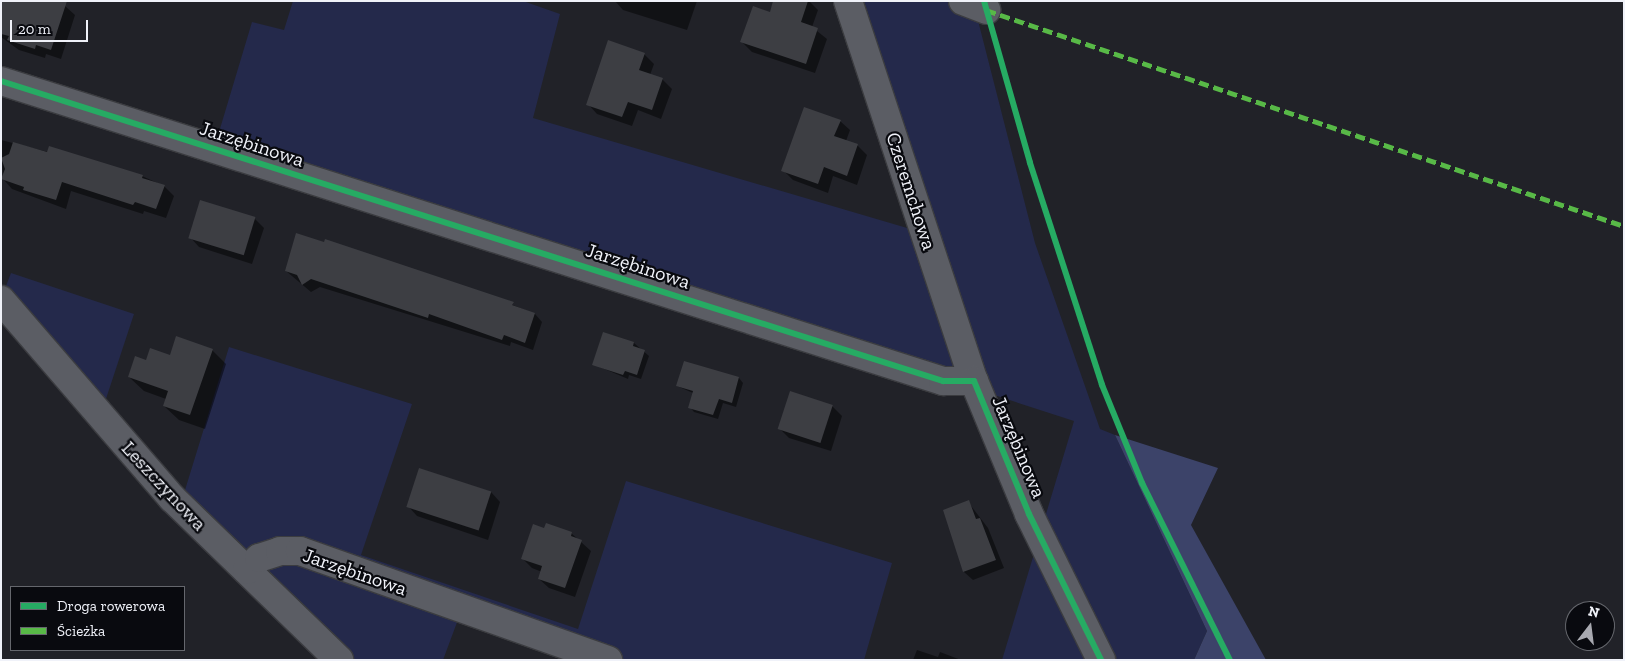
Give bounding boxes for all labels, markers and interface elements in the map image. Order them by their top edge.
scale bar [12,10,90,42]
text: 20 m [18,20,51,38]
street label: Jarzębinowa [197,116,307,172]
street label: Czeremchowa [881,129,941,253]
street label: Jarzębinowa [583,238,693,294]
street label: Jarzębinowa [987,393,1051,501]
street label: Leszczynowa [117,436,211,536]
street label: Jarzębinowa [300,543,410,601]
legend [10,586,185,651]
text: Droga rowerowa [57,597,165,615]
north arrow [1565,601,1615,651]
text: N [1586,602,1601,622]
text: Ścieżka [57,622,105,640]

